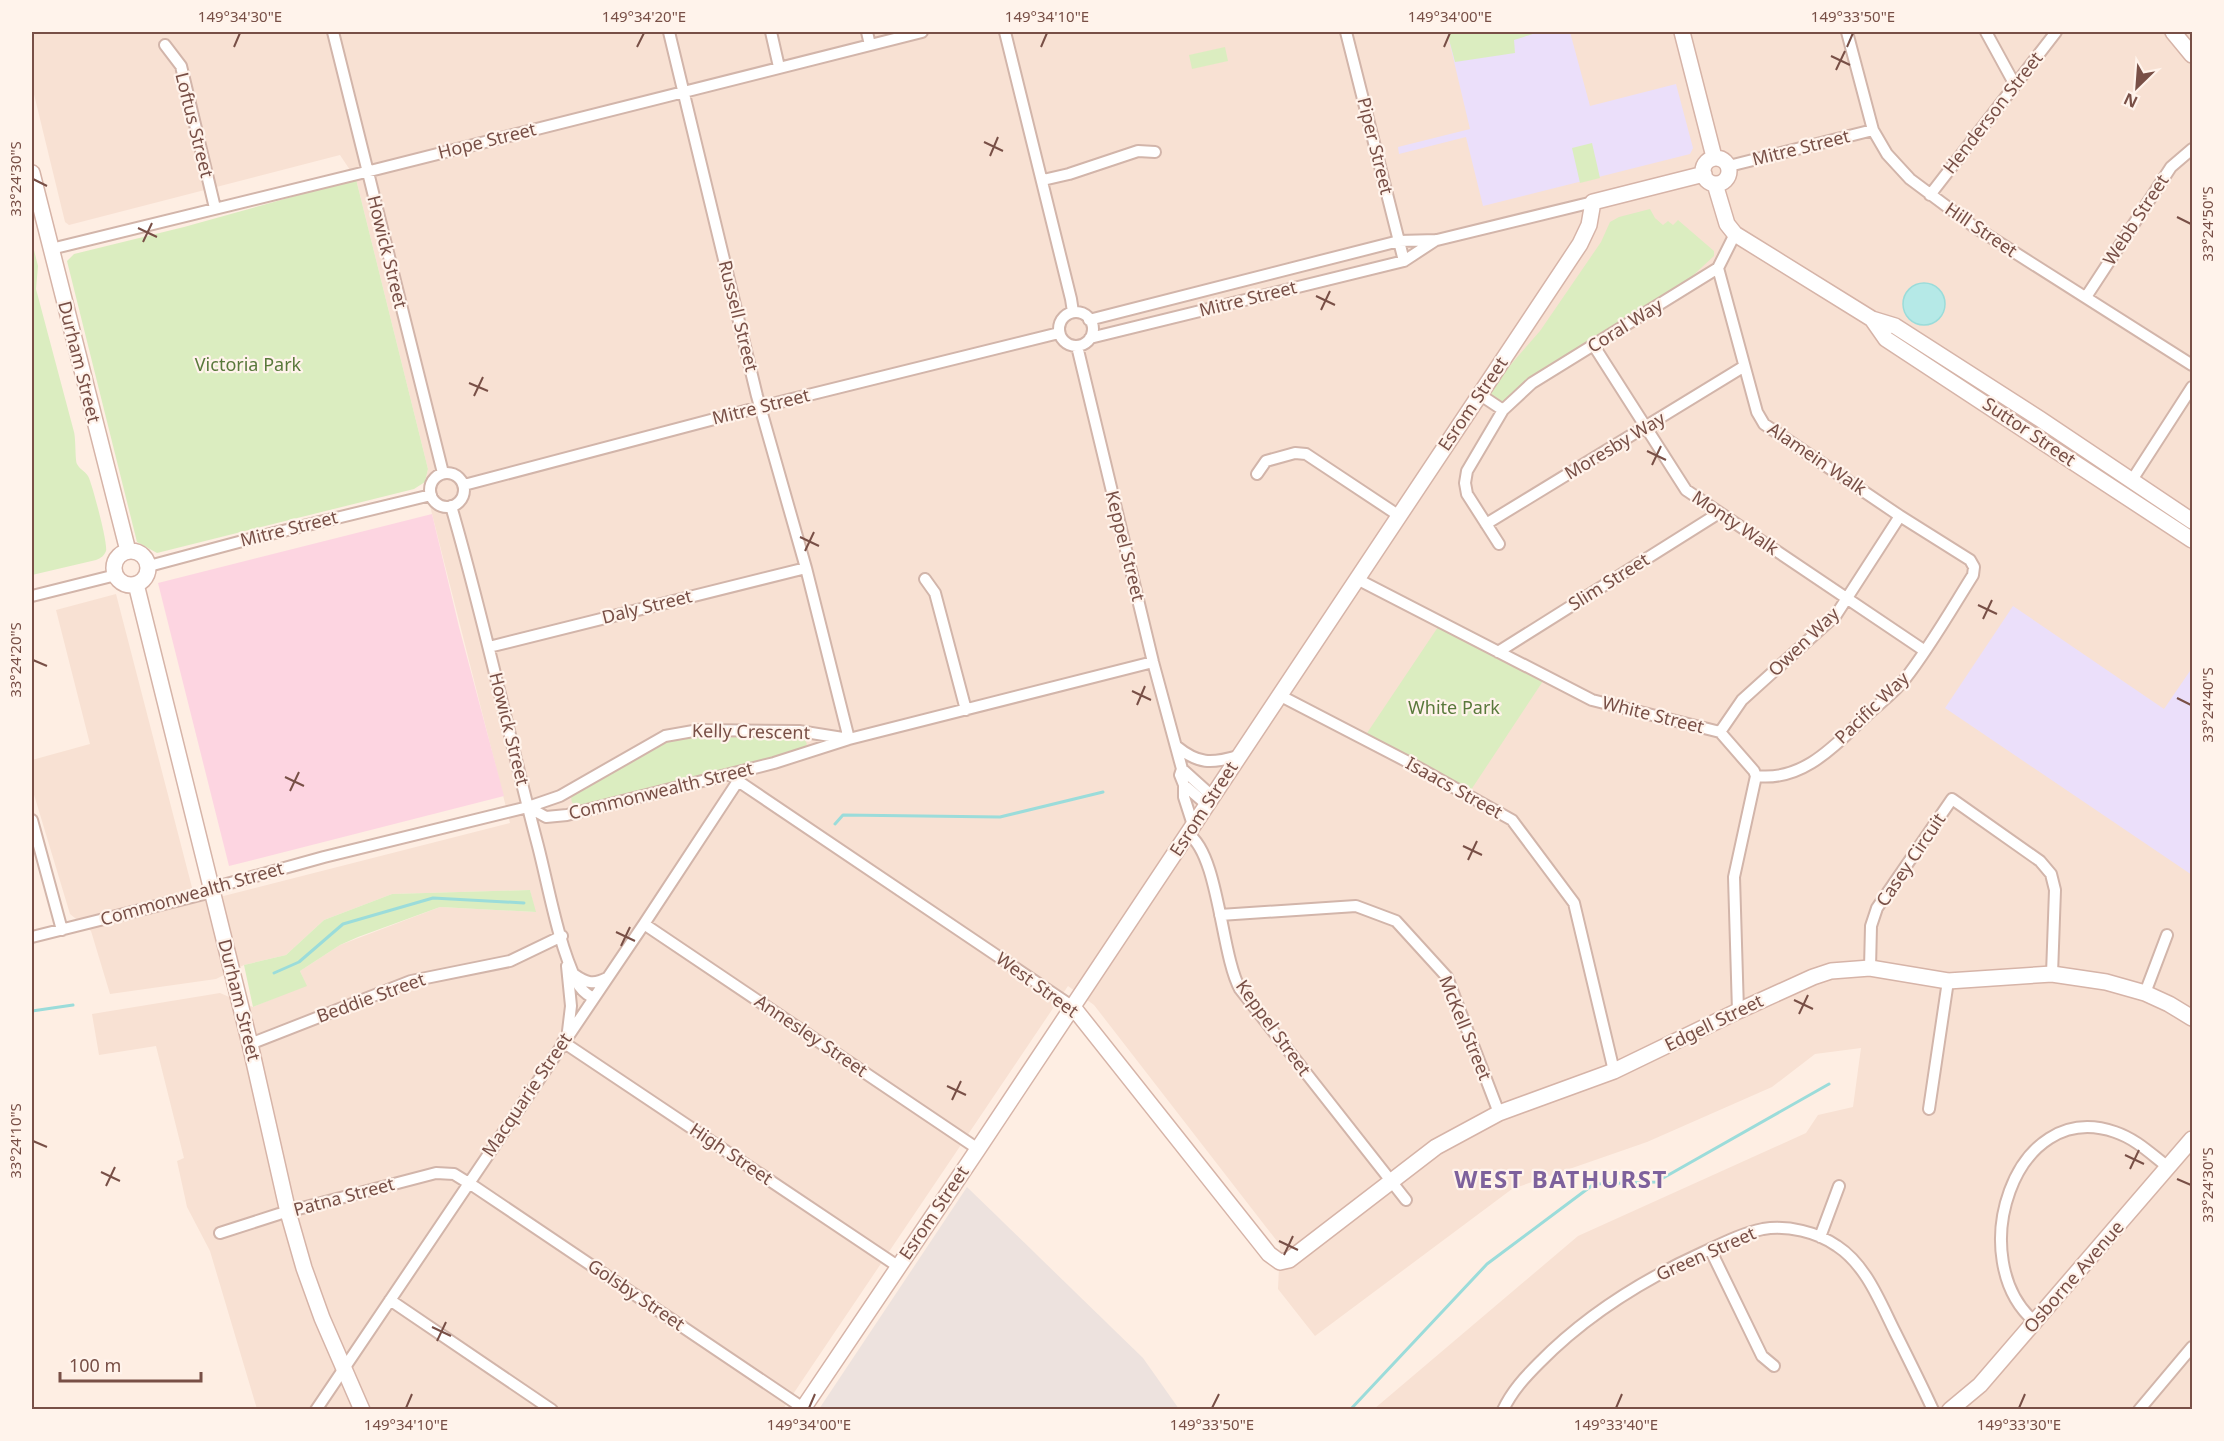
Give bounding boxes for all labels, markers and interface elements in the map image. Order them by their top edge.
text: 149°34'30"E [198,6,282,26]
text: 149°34'20"E [602,6,686,26]
text: 149°34'10"E [1005,6,1089,26]
text: 149°34'00"E [1408,6,1492,26]
text: 149°33'50"E [1811,6,1895,26]
street label: Henderson Street [1937,46,2048,178]
north arrow [2107,57,2167,117]
street label: Loftus Street [170,70,220,180]
text: N [2120,88,2141,113]
street label: Piper Street [1352,95,1400,197]
street label: Hope Street [435,116,539,164]
street label: Mitre Street [1750,123,1852,171]
text: 33°24'30"S [5,141,25,217]
street label: Webb Street [2097,169,2174,269]
text: 33°24'50"S [2197,186,2217,262]
street label: Howick Street [362,193,414,311]
street label: Hill Street [1941,196,2023,262]
street label: Russell Street [714,258,765,374]
street label: Mitre Street [1197,274,1299,322]
street label: Coral Way [1582,292,1667,358]
street label: Durham Street [53,298,107,426]
street label: Esrom Street [1432,351,1513,455]
park label: Victoria Park [195,352,302,376]
street label: Mitre Street [710,382,812,430]
street label: Suttor Street [1978,391,2081,471]
street label: Moresby Way [1560,405,1670,485]
street label: Alamein Walk [1763,416,1872,500]
street label: Monty Walk [1688,484,1784,560]
street label: Keppel Street [1101,488,1151,604]
street label: Mitre Street [238,504,340,552]
street label: Slim Street [1564,547,1654,615]
street label: Daly Street [599,583,695,629]
street label: Owen Way [1763,601,1845,681]
text: 33°24'20"S [5,622,25,698]
street label: Pacific Way [1829,665,1914,749]
text: 33°24'40"S [2197,667,2217,743]
street label: Howick Street [484,670,536,788]
street label: White Street [1600,690,1707,738]
park label: White Park [1408,695,1500,719]
street label: Kelly Crescent [692,718,811,744]
street label: Isaacs Street [1402,751,1508,824]
street label: Commonwealth Street [566,755,756,825]
street label: Esrom Street [1164,756,1243,860]
street label: Casey Circuit [1870,808,1951,911]
street label: Commonwealth Street [97,855,287,931]
street label: Durham Street [213,936,267,1064]
street label: West Street [991,946,1084,1023]
street label: Beddie Street [313,966,429,1028]
street label: McKell Street [1434,972,1498,1084]
street label: Keppel Street [1231,975,1317,1081]
street label: Edgell Street [1660,988,1767,1056]
street label: Annesley Street [751,989,873,1082]
street label: Macquarie Street [476,1027,577,1161]
text: 33°24'10"S [5,1103,25,1179]
street label: High Street [685,1117,778,1190]
text: 33°24'30"S [2197,1147,2217,1223]
street label: Esrom Street [893,1160,974,1264]
district label: WEST BATHURST [1454,1162,1668,1195]
street label: Patna Street [291,1171,397,1221]
street label: Osborne Avenue [2018,1215,2129,1338]
street label: Green Street [1652,1220,1760,1286]
street label: Golsby Street [583,1253,690,1336]
scale bar [60,1345,201,1383]
text: 100 m [69,1353,121,1377]
text: 149°34'10"E [364,1414,448,1434]
text: 149°34'00"E [767,1414,851,1434]
text: 149°33'50"E [1170,1414,1254,1434]
text: 149°33'40"E [1574,1414,1658,1434]
text: 149°33'30"E [1977,1414,2061,1434]

